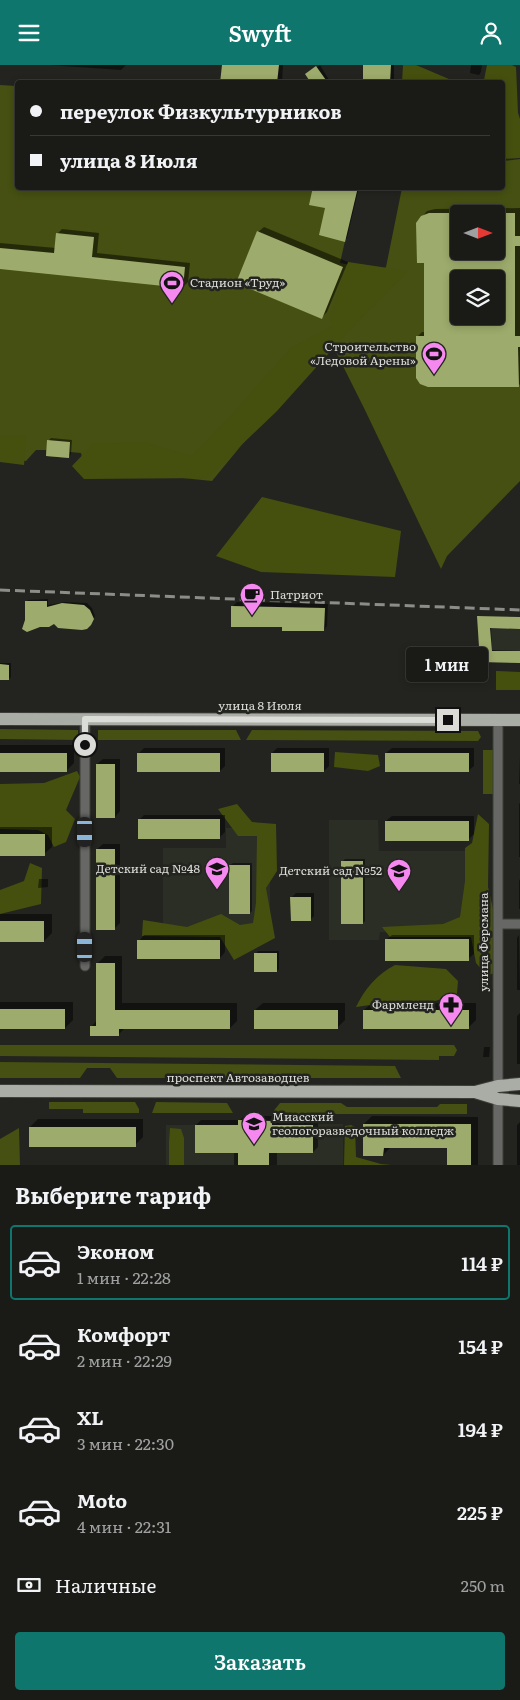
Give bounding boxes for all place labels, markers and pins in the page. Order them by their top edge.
sports icon: Стадион «Труд» [159,270,185,304]
place label: Стадион «Труд» [190,273,285,291]
place label: Строительство «Ледовой Арены» [310,337,416,369]
sports icon: Строительство «Ледовой Арены» [421,341,447,375]
cafe icon: Патриот [239,582,265,616]
place label: Патриот [270,585,323,603]
school or university icon: Детский сад №48 [204,856,230,890]
school or university icon: Детский сад №52 [386,858,412,892]
place label: Детский сад №48 [96,859,200,877]
place label: Детский сад №52 [279,861,382,879]
pharmacy icon: Фармленд [438,992,464,1026]
place label: Фармленд [372,995,434,1013]
place label: Миасский геологоразведочный колледж [272,1107,455,1139]
school or university icon: Миасский геологоразведочный колледж [241,1111,267,1145]

